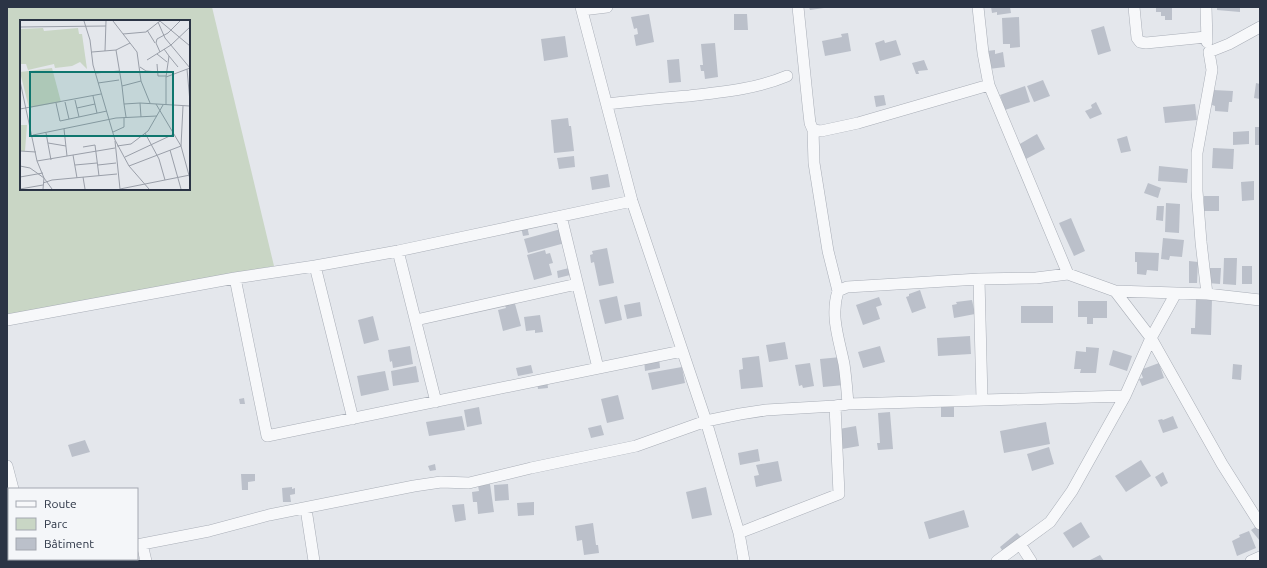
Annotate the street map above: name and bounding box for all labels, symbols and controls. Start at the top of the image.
inset map [20,20,190,190]
legend [8,488,138,560]
text: Route [44,497,77,510]
text: Parc [44,517,68,530]
text: Bâtiment [44,537,94,550]

